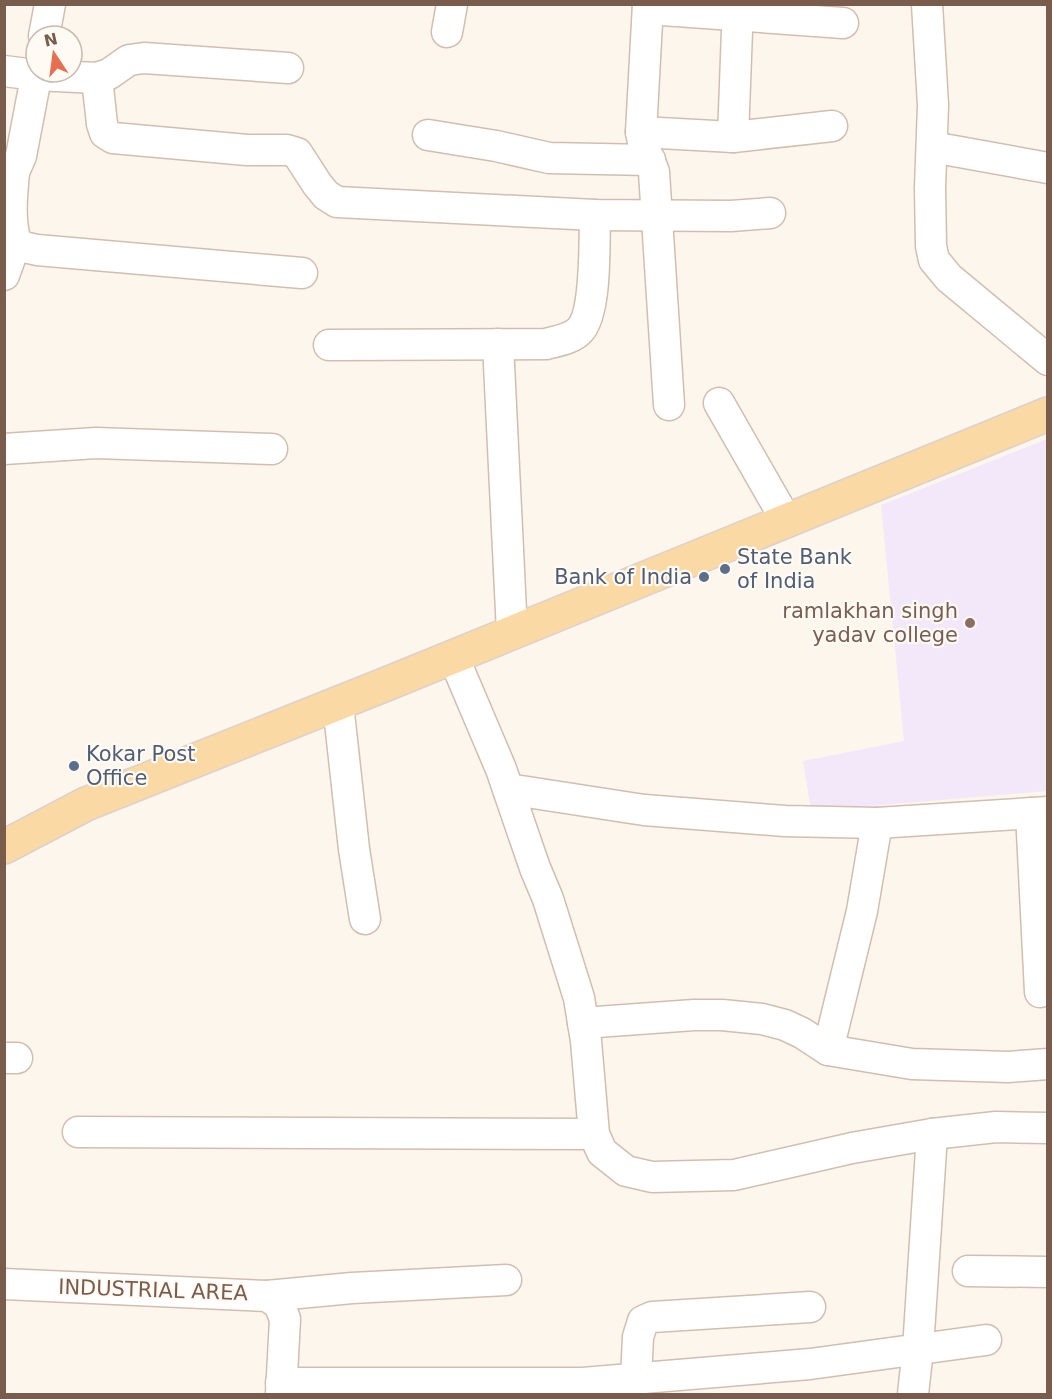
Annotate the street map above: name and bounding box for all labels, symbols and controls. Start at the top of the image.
north arrow [24,24,84,84]
text: N [42,29,59,51]
place label: State Bank of India [737,545,853,593]
marker: State Bank of India [718,562,732,576]
place label: Bank of India [554,565,692,589]
marker: Bank of India [697,570,711,584]
place label: ramlakhan singh yadav college [782,599,958,647]
marker: ramlakhan singh yadav college [963,616,977,630]
place label: Kokar Post Office [86,742,195,790]
marker: Kokar Post Office [67,759,81,773]
street label: INDUSTRIAL AREA [58,1275,249,1305]

